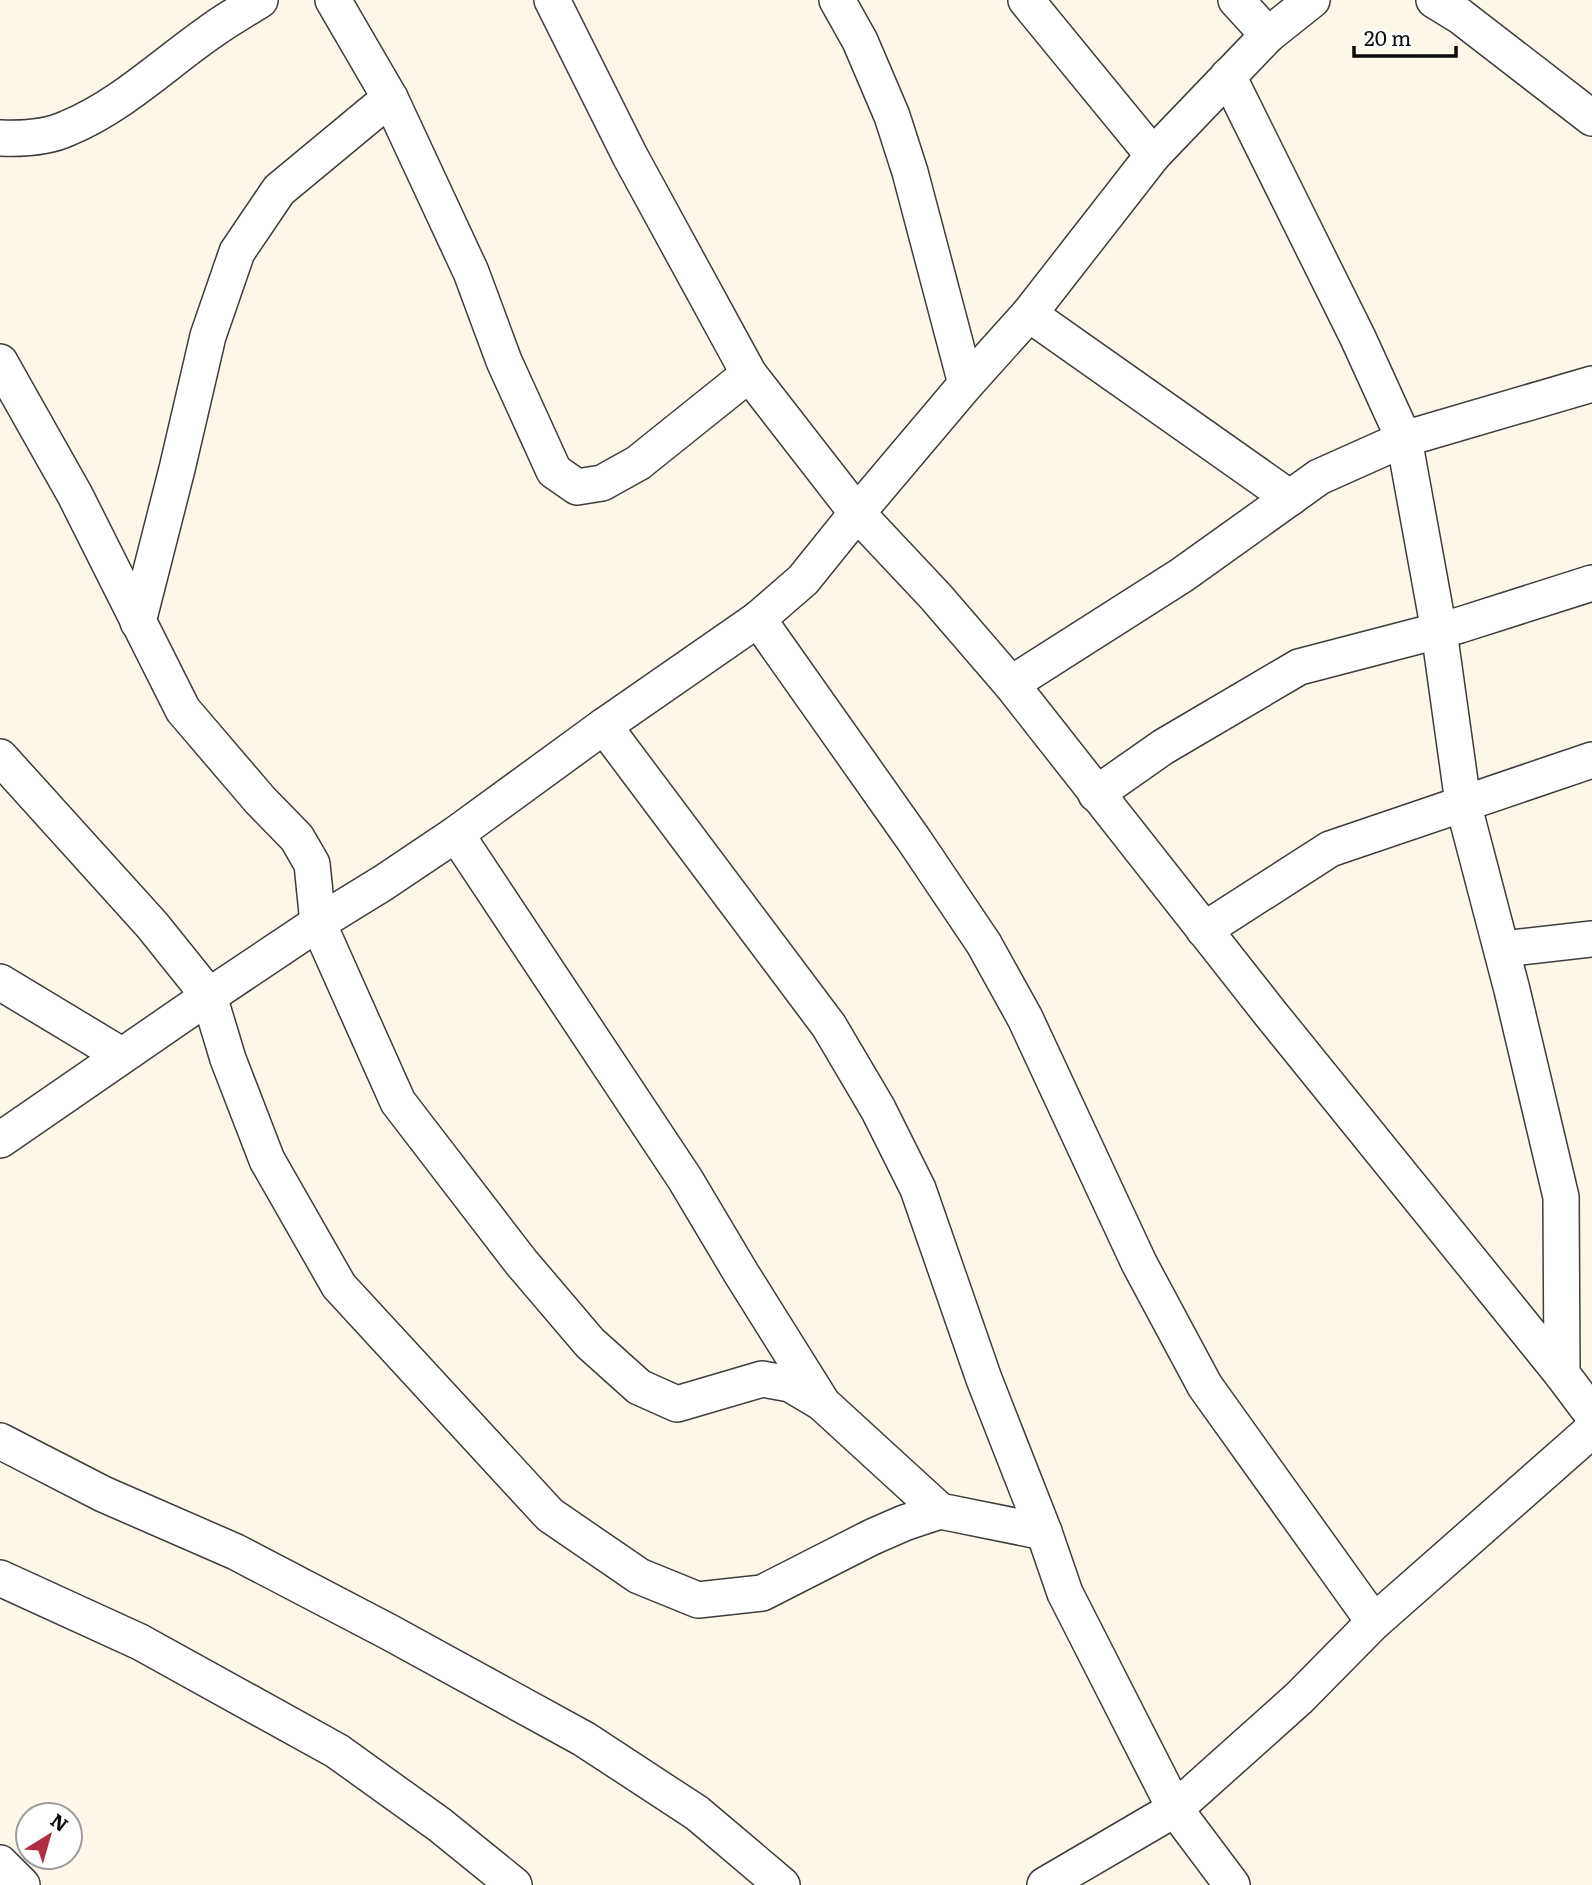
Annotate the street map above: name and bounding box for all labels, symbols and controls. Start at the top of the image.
scale bar [1354,14,1456,58]
text: 20 m [1364,21,1411,52]
north arrow [14,1801,84,1871]
text: N [45,1806,75,1838]

